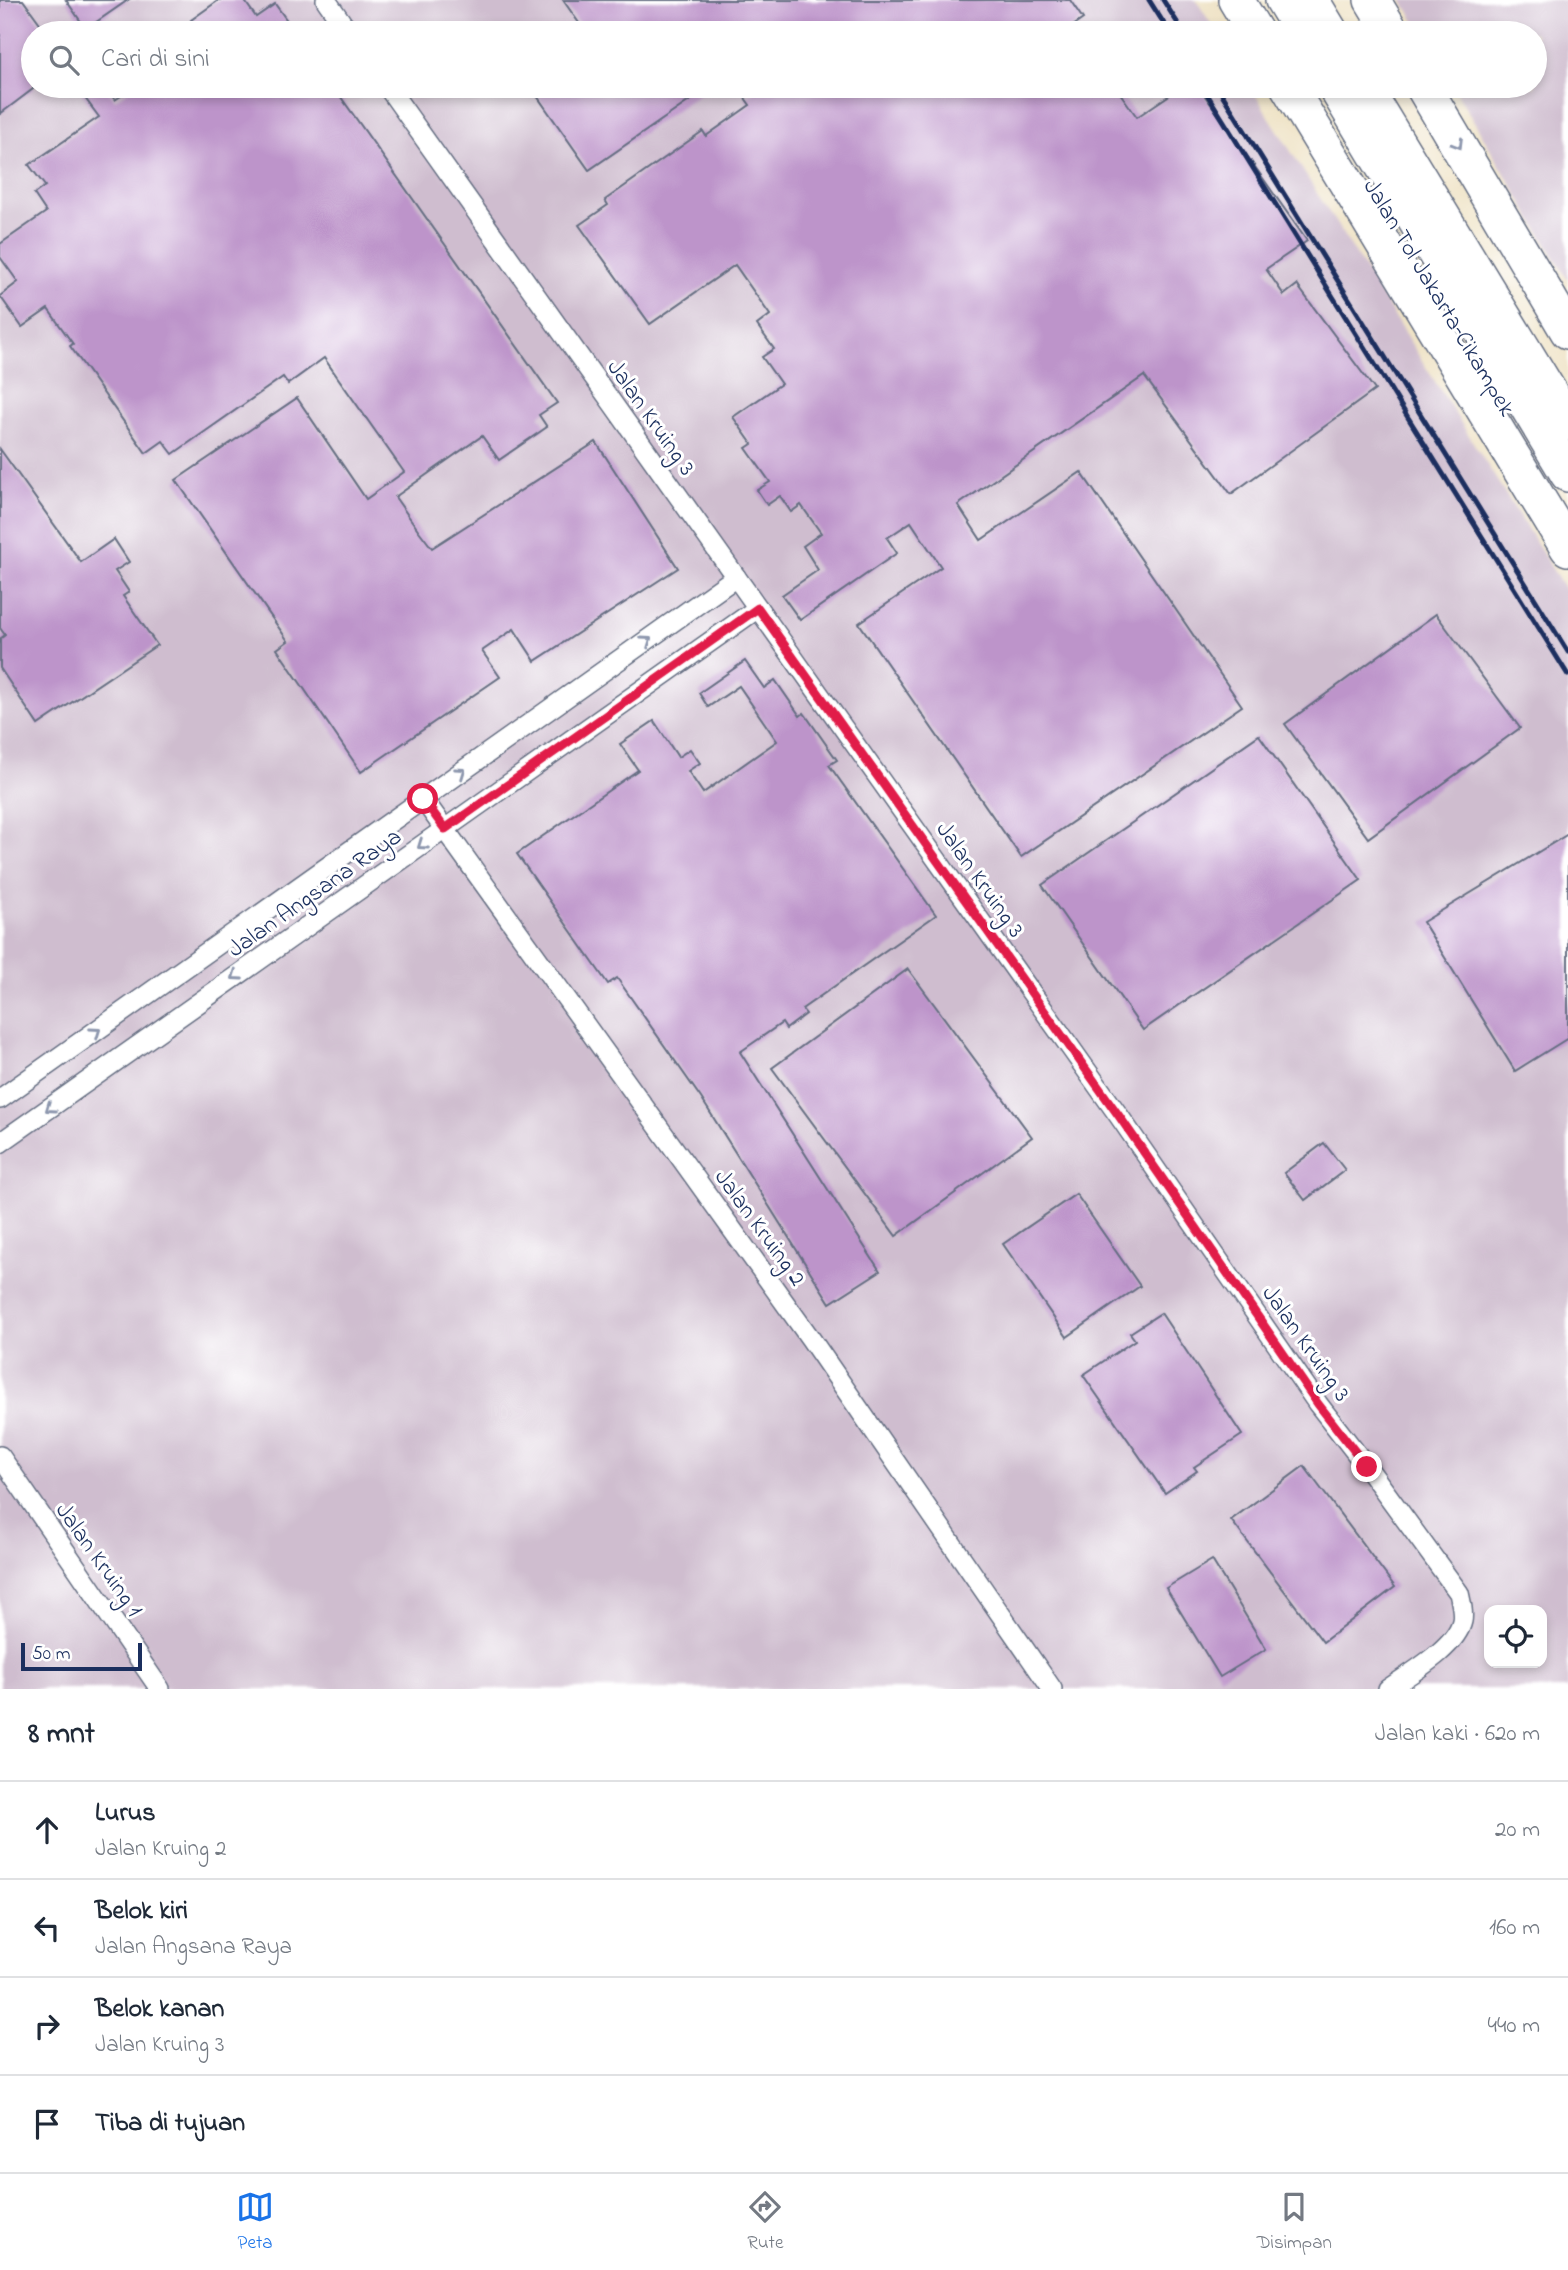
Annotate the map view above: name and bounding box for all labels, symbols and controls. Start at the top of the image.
search box [21,21,1547,98]
icon: search [45,41,83,79]
text: Cari di sini [101,41,210,79]
one-way arrow [1450,137,1463,150]
street label: Jalan Tol Jakarta–Cikampek [1353,173,1523,424]
street label: Jalan Kruing 3 [597,353,703,484]
one-way arrow [639,637,652,649]
one-way arrow [453,768,466,780]
route start [407,783,438,814]
street label: Jalan Kruing 3 [926,815,1032,946]
street label: Jalan Angsana Raya [221,821,410,968]
one-way arrow [417,837,430,849]
one-way arrow [231,968,244,981]
one-way arrow [88,1028,101,1040]
one-way arrow [45,1099,58,1112]
street label: Jalan Kruing 2 [705,1163,813,1294]
street label: Jalan Kruing 3 [1252,1279,1358,1410]
route end [1351,1451,1382,1482]
street label: Jalan Kruing 1 [46,1496,151,1625]
map controls [1484,1605,1547,1668]
button: locate [1484,1605,1547,1668]
scale bar [21,1640,142,1672]
text: 50 m [32,1641,71,1668]
text: 8 mnt [28,1713,95,1757]
text: Jalan kaki · 620 m [1375,1718,1540,1751]
text: Lurus [95,1795,156,1833]
icon: ahead [28,1811,66,1849]
text: 20 m [1495,1814,1540,1847]
text: Jalan Kruing 2 [95,1833,226,1866]
text: Belok kiri [95,1893,188,1931]
icon: left [28,1909,66,1947]
text: 160 m [1489,1912,1540,1945]
text: Jalan Angsana Raya [95,1931,292,1964]
text: Belok kanan [95,1991,224,2029]
icon: right [28,2007,66,2045]
text: 440 m [1488,2010,1540,2043]
text: Jalan Kruing 3 [95,2029,224,2062]
icon: arrive [28,2105,66,2143]
text: Tiba di tujuan [95,2105,245,2143]
tab: Peta [236,2188,274,2257]
tab: Rute [746,2188,784,2257]
tab: Disimpan [1257,2188,1332,2257]

